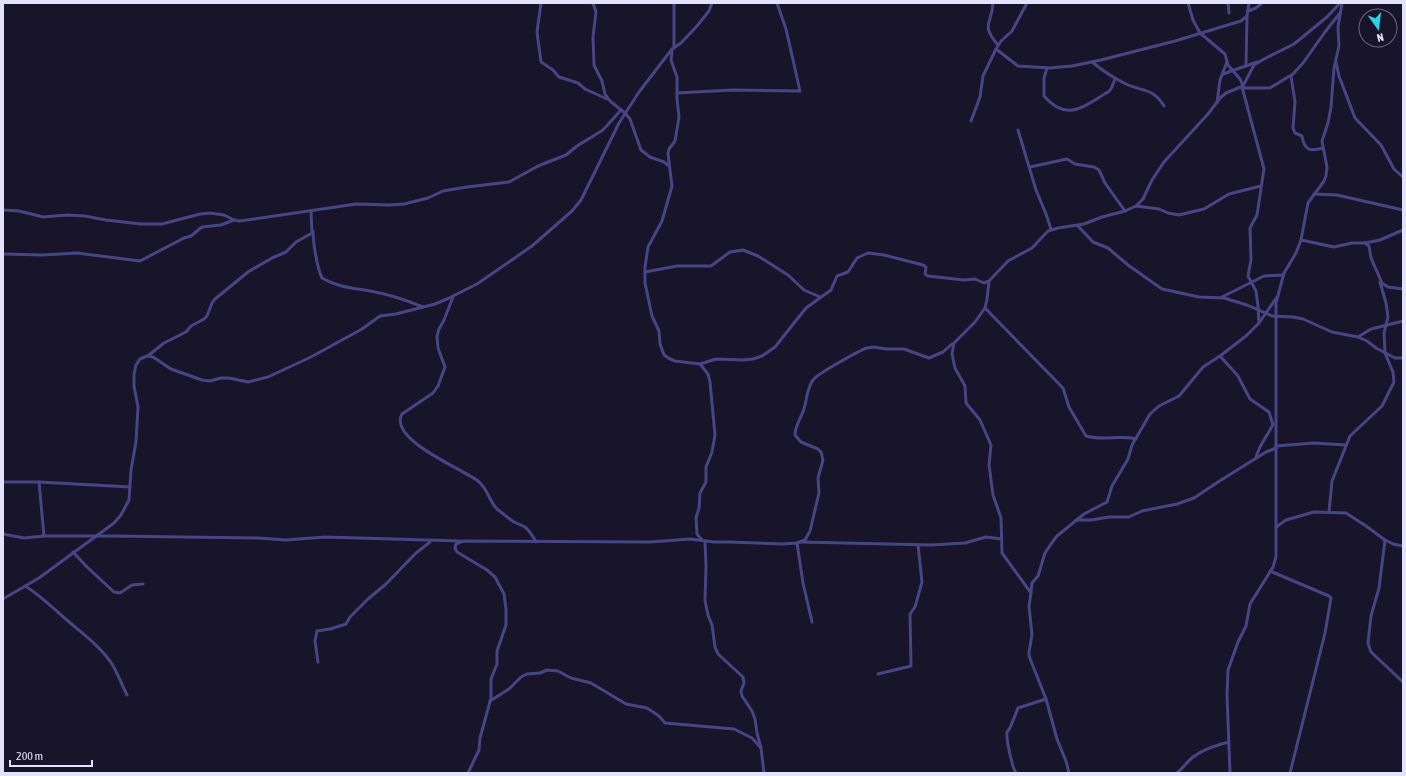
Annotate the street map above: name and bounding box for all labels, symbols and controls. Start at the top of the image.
north arrow [1358,8,1398,48]
text: N [1376,31,1385,44]
scale bar [10,742,92,768]
text: 200 m [16,749,43,763]

